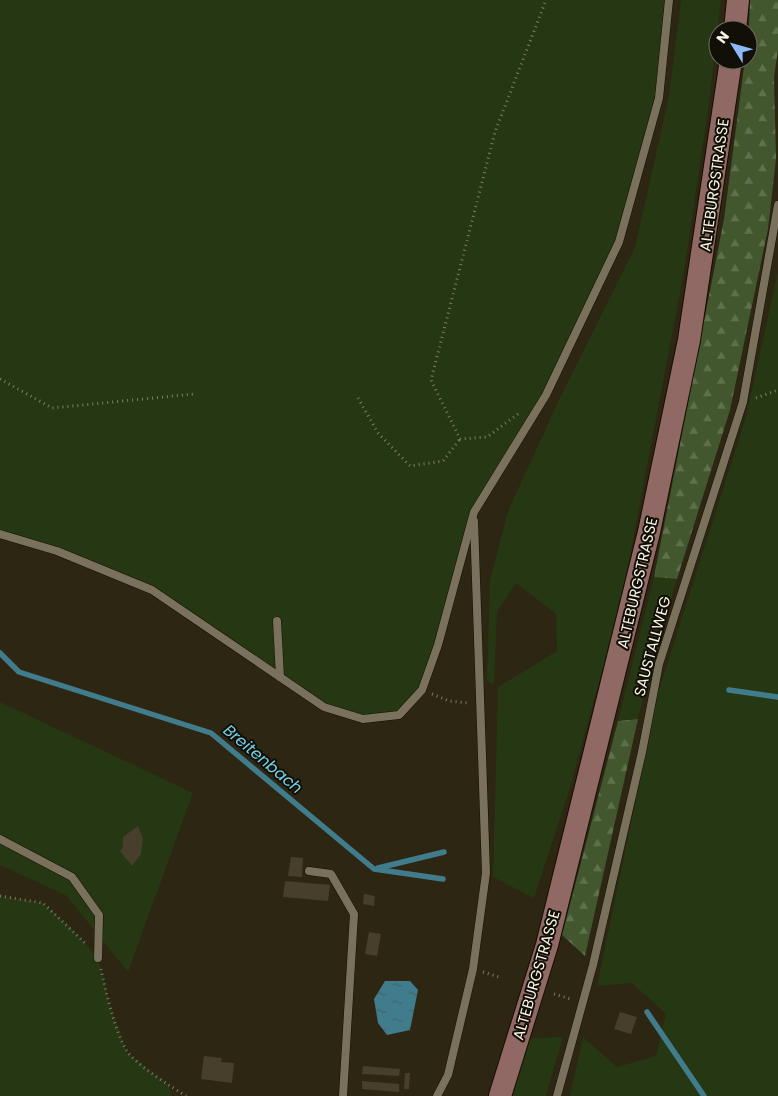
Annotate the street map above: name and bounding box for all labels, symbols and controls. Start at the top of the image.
north arrow [708,20,758,70]
text: N [711,27,734,47]
street label: ALTEBURGSTRASSE [694,117,734,253]
street label: ALTEBURGSTRASSE [612,515,662,651]
street label: SAUSTALLWEG [629,593,676,698]
water label: Breitenbach [218,719,308,799]
street label: ALTEBURGSTRASSE [507,908,565,1042]

